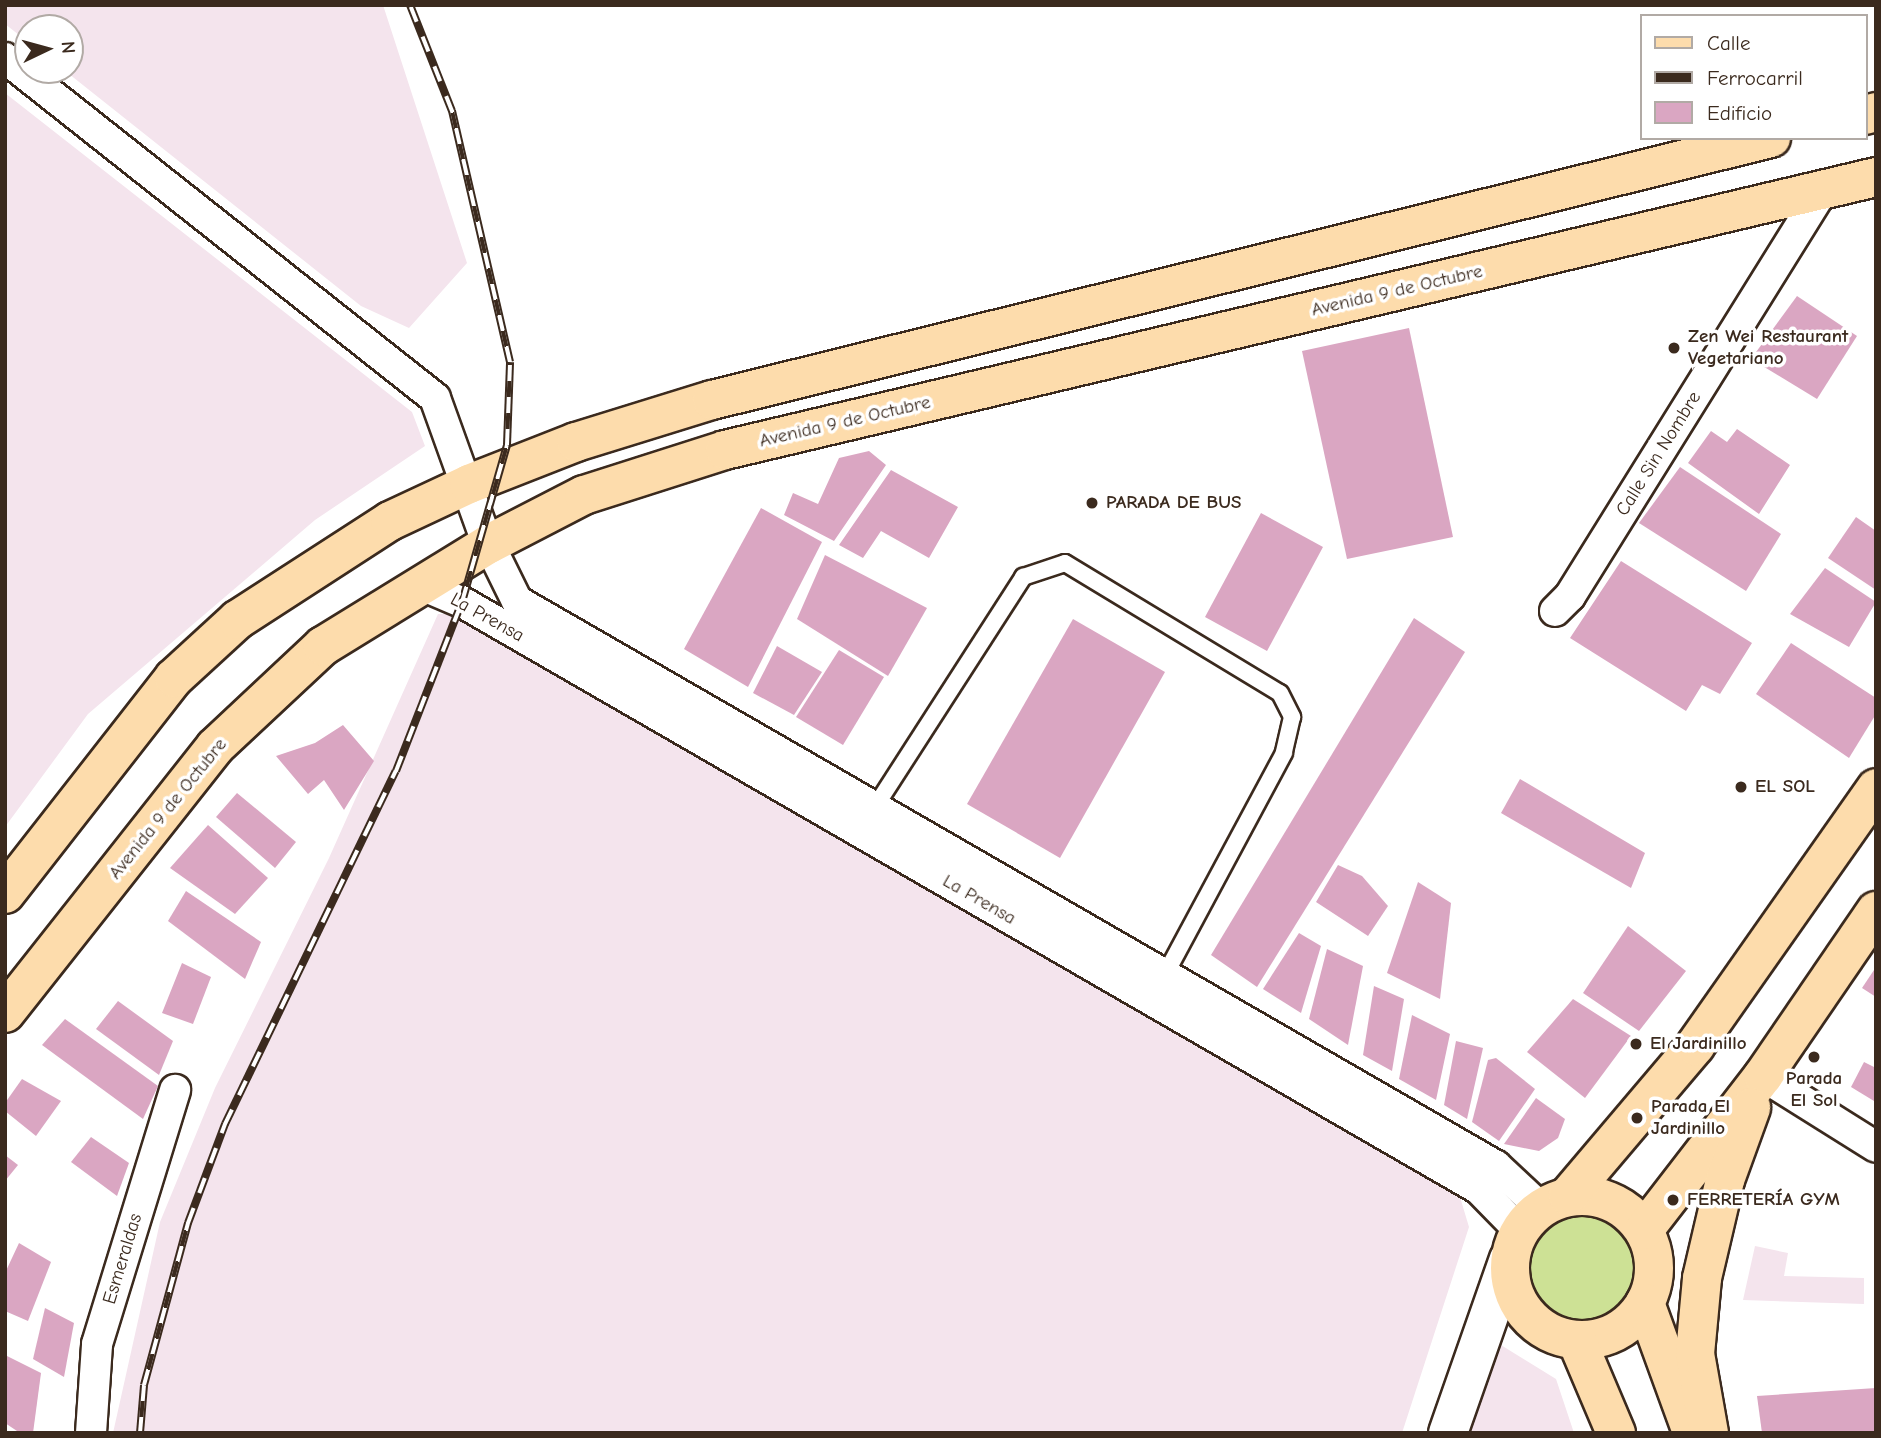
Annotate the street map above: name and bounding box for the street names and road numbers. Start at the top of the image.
street label: Avenida 9 de Octubre [1309,260,1485,322]
street label: Calle Sin Nombre [1612,388,1706,520]
street label: Avenida 9 de Octubre [757,391,933,453]
street label: La Prensa [446,588,528,648]
street label: Avenida 9 de Octubre [104,734,232,884]
street label: La Prensa [938,870,1020,930]
street label: Esmeraldas [98,1211,148,1307]

